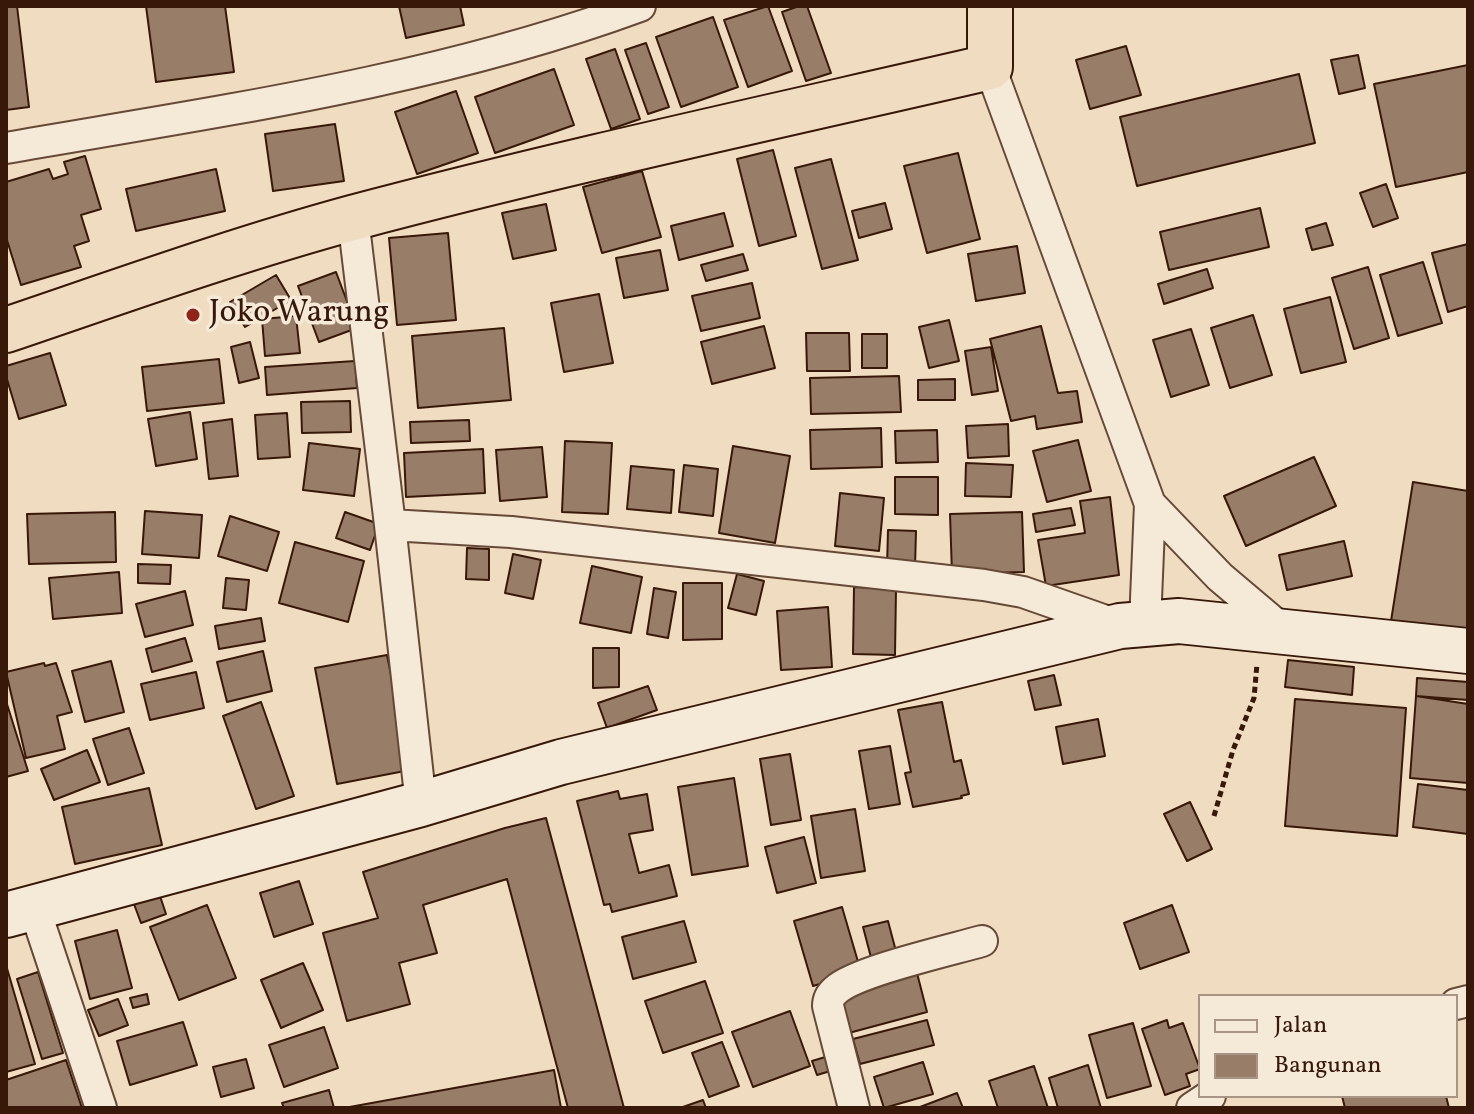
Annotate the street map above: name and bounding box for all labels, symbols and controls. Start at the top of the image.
place label: Joko Warung [209,296,389,334]
marker: Joko Warung [184,306,202,324]
legend [1198,994,1458,1098]
text: Jalan [1274,1009,1327,1043]
text: Bangunan [1274,1049,1382,1083]

